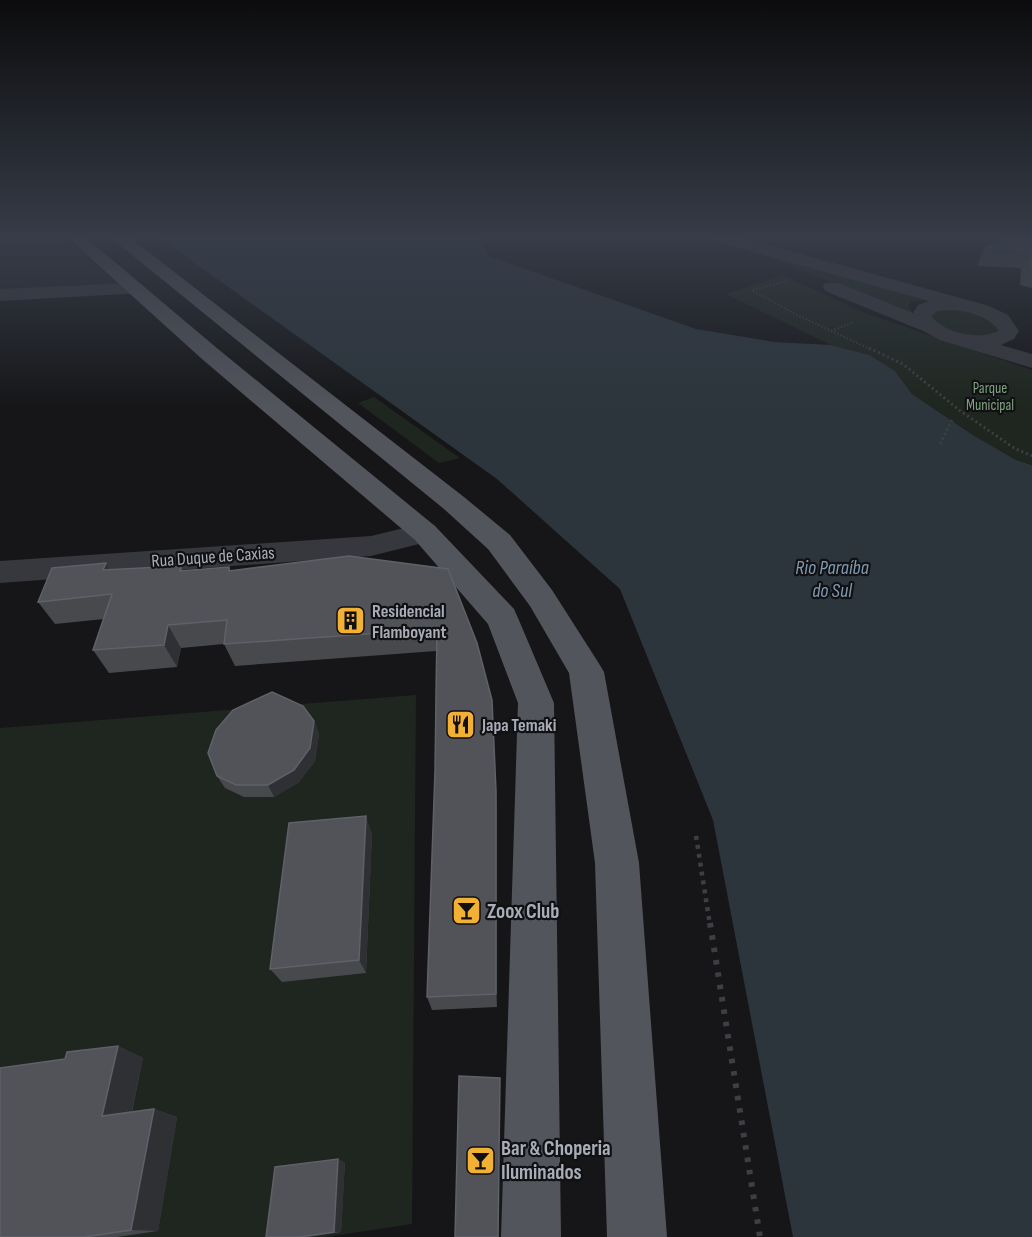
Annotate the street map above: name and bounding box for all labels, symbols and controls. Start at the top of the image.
park label: Parque Municipal [966,379,1014,415]
street label: Rua Duque de Caxias [151,542,275,572]
water label: Rio Paraíba do Sul [795,556,869,603]
place label: Residencial Flamboyant [372,601,447,643]
building icon: Residencial Flamboyant [335,605,367,637]
restaurant icon: Japa Temaki [445,709,477,741]
place label: Japa Temaki [481,715,556,736]
bar icon: Zoox Club [450,895,482,927]
place label: Zoox Club [487,899,559,924]
place label: Bar & Choperia Iluminados [501,1136,611,1185]
bar icon: Bar & Choperia Iluminados [464,1144,496,1176]

